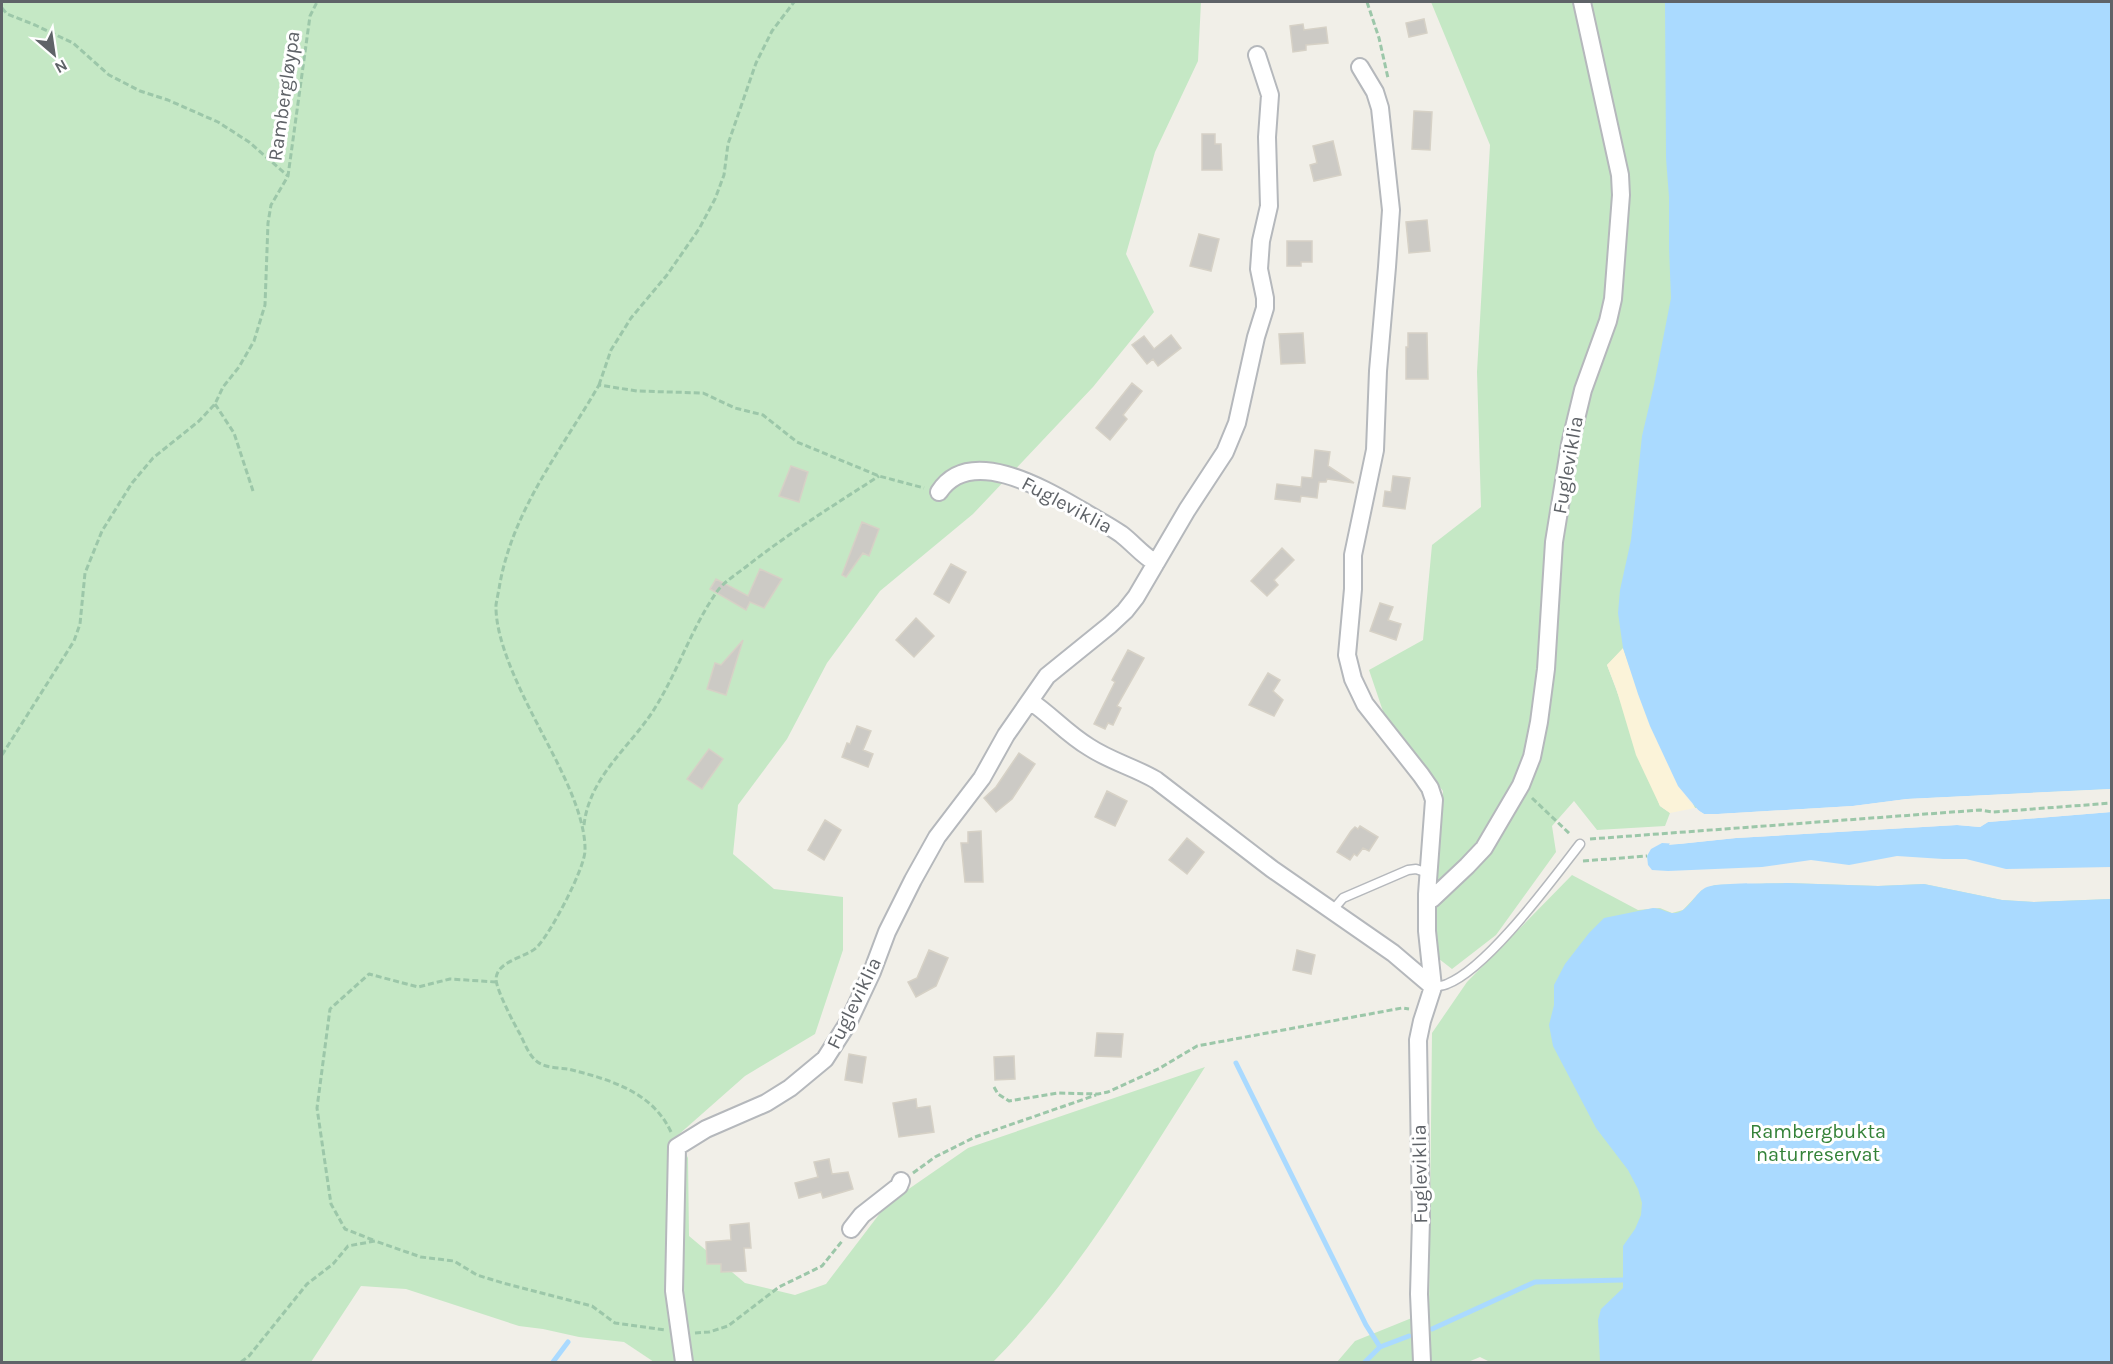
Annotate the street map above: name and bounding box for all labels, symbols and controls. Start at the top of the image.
north arrow [24,24,84,84]
street label: Rambergløypa [264,30,304,162]
text: N [51,56,71,78]
street label: Fugleviklia [1548,414,1588,516]
street label: Fugleviklia [1018,472,1116,538]
street label: Fugleviklia [822,953,886,1053]
park label: Rambergbukta naturreservat [1750,1120,1886,1166]
street label: Fugleviklia [1408,1124,1432,1224]

